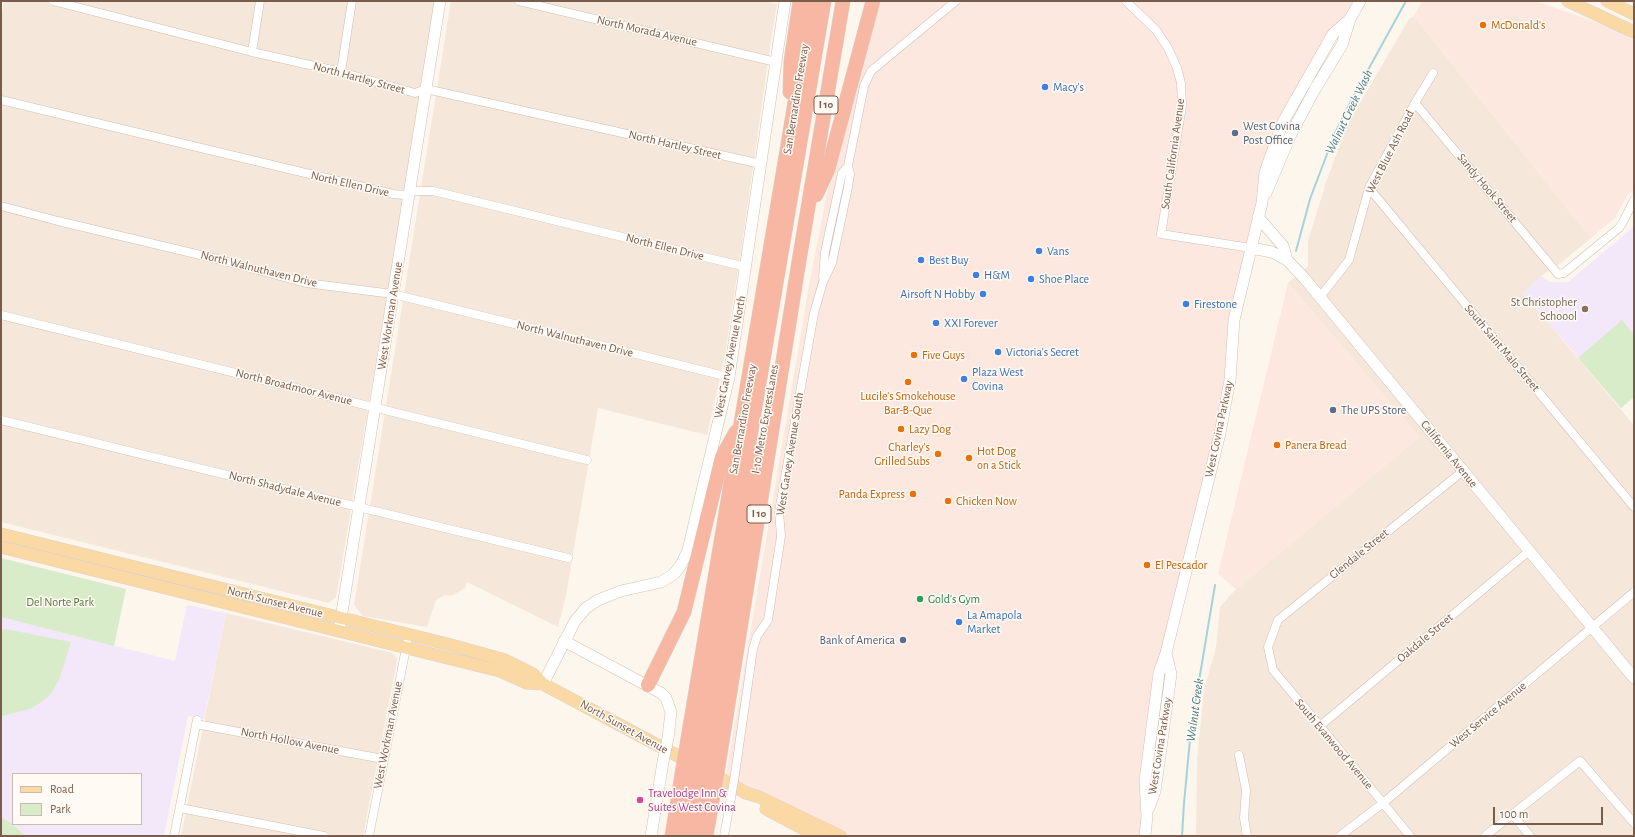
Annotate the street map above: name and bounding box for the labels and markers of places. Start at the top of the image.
place label: McDonald's [1491,18,1545,32]
marker: McDonald's [1478,20,1488,30]
place label: Macy's [1053,80,1084,94]
marker: Macy's [1040,82,1050,92]
place label: West Covina Post Office [1243,119,1300,147]
marker: West Covina Post Office [1230,128,1240,138]
place label: Vans [1047,244,1069,258]
marker: Vans [1034,246,1044,256]
place label: Best Buy [929,253,969,267]
marker: Best Buy [916,255,926,265]
place label: H&M [984,268,1010,282]
marker: H&M [971,270,981,280]
place label: Shoe Place [1039,272,1089,286]
marker: Shoe Place [1026,274,1036,284]
place label: Airsoft N Hobby [900,287,975,301]
marker: Airsoft N Hobby [978,289,988,299]
place label: St Christopher Schoool [1511,295,1577,323]
place label: Firestone [1194,297,1237,311]
marker: Firestone [1181,299,1191,309]
marker: St Christopher Schoool [1580,304,1590,314]
place label: XXI Forever [944,316,998,330]
marker: XXI Forever [931,318,941,328]
place label: Victoria's Secret [1006,345,1079,359]
marker: Victoria's Secret [993,347,1003,357]
place label: Five Guys [922,348,965,362]
marker: Five Guys [909,350,919,360]
place label: Plaza West Covina [972,365,1023,393]
marker: Plaza West Covina [959,374,969,384]
marker: Lucile's Smokehouse Bar-B-Que [903,377,913,387]
place label: Lucile's Smokehouse Bar-B-Que [860,389,956,417]
place label: The UPS Store [1341,403,1406,417]
marker: The UPS Store [1328,405,1338,415]
place label: Lazy Dog [909,422,951,436]
marker: Lazy Dog [896,424,906,434]
place label: Panera Bread [1285,438,1347,452]
place label: Charley's Grilled Subs [874,440,930,468]
marker: Panera Bread [1272,440,1282,450]
place label: Hot Dog on a Stick [977,444,1021,472]
marker: Charley's Grilled Subs [933,449,943,459]
marker: Hot Dog on a Stick [964,453,974,463]
place label: Panda Express [838,487,905,501]
marker: Panda Express [908,489,918,499]
place label: Chicken Now [956,494,1017,508]
marker: Chicken Now [943,496,953,506]
place label: El Pescador [1155,558,1207,572]
marker: El Pescador [1142,560,1152,570]
place label: Gold's Gym [928,592,980,606]
marker: Gold's Gym [915,594,925,604]
place label: La Amapola Market [967,608,1022,636]
marker: La Amapola Market [954,617,964,627]
place label: Bank of America [819,633,895,647]
marker: Bank of America [898,635,908,645]
place label: Travelodge Inn & Suites West Covina [648,786,736,814]
marker: Travelodge Inn & Suites West Covina [635,795,645,805]

